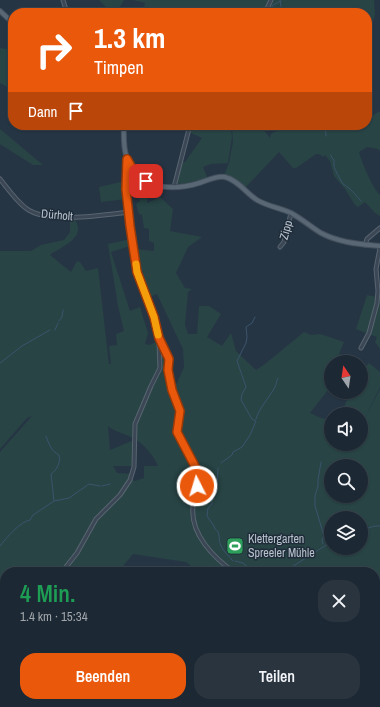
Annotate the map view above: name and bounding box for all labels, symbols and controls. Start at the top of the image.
text: 1.3 km [94,19,165,57]
icon: right [28,24,80,76]
text: Timpen [94,55,144,80]
icon: arrive [65,100,87,122]
text: Dann [28,101,57,122]
pin [129,164,163,198]
icon: arrive [135,170,157,192]
street label: Dürholt [41,206,74,224]
street label: Zipp [276,218,296,242]
north arrow [324,355,368,399]
map controls [324,355,368,555]
button: sound [324,407,368,451]
button: search [324,459,368,503]
position arrow [176,465,218,507]
button: layers [324,511,368,555]
place label: Klettergarten Spreeler Mühle [248,531,315,561]
sports icon: Klettergarten Spreeler Mühle [225,536,245,556]
text: 4 Min. [20,577,75,609]
button: close [318,580,360,622]
text: 1.4 km · 15:34 [20,608,88,625]
button: Beenden [20,653,186,699]
button: Teilen [194,653,360,699]

